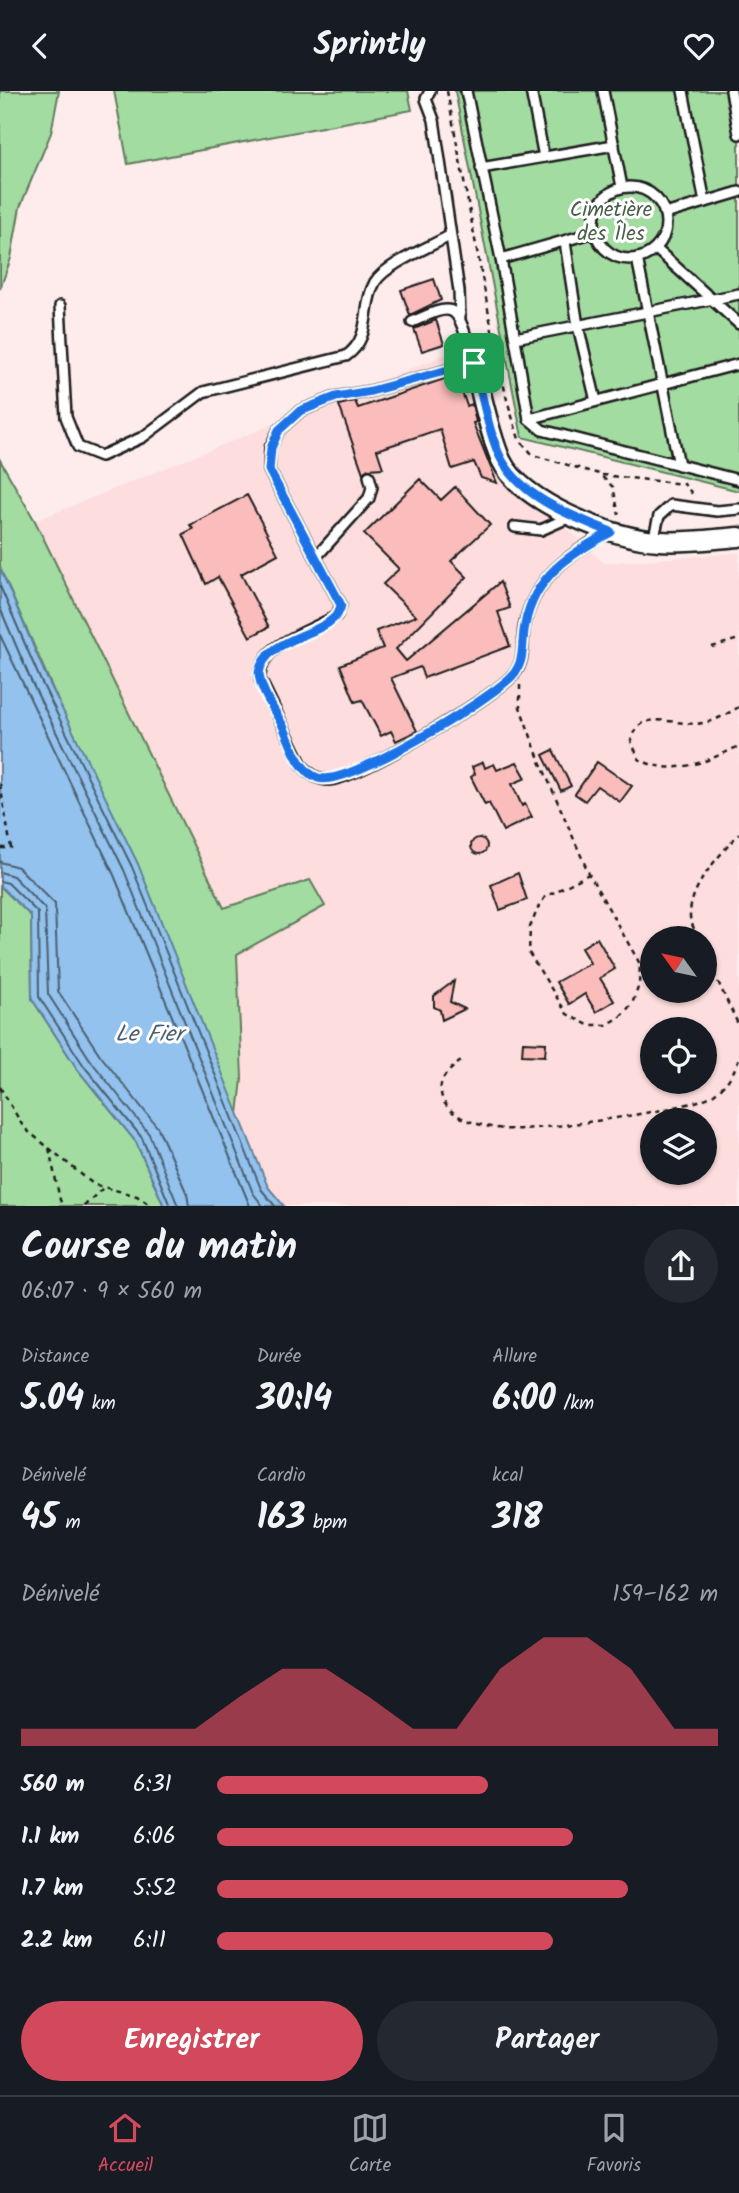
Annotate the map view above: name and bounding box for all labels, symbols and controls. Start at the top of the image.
text: Sprintly [313,20,426,71]
icon: back [21,27,59,65]
icon: heart [680,27,718,65]
park label: Cimetière des Îles [570,194,653,251]
pin [444,333,504,393]
icon: arrive [455,344,493,382]
north arrow [640,926,718,1003]
map controls [640,926,717,1185]
water label: Le Fier [115,1017,187,1053]
button: locate [640,1017,717,1094]
button: layers [640,1108,717,1185]
text: Course du matin [21,1218,297,1278]
button: share [644,1229,718,1303]
text: 06:07 · 9 × 560 m [21,1274,202,1310]
text: Distance [21,1342,89,1372]
text: Durée [257,1342,301,1372]
text: Allure [492,1342,537,1372]
text: 5.04 [21,1372,84,1428]
text: 30:14 [257,1372,332,1428]
text: 6:00 [492,1372,556,1428]
text: km [84,1389,116,1419]
text: /km [556,1389,594,1419]
text: Dénivelé [21,1461,86,1491]
text: Cardio [257,1461,306,1491]
text: kcal [492,1461,523,1491]
text: 45 [21,1491,58,1547]
text: 163 [257,1491,305,1547]
text: 318 [492,1491,543,1547]
text: m [58,1508,81,1538]
text: bpm [305,1508,347,1538]
text: Dénivelé [21,1577,99,1613]
text: 159–162 m [612,1577,718,1613]
text: 560 m [21,1767,85,1803]
text: 6:31 [133,1767,172,1803]
text: 1.1 km [21,1819,79,1855]
text: 6:06 [133,1819,176,1855]
text: 1.7 km [21,1871,83,1907]
text: 5:52 [133,1871,177,1907]
text: 2.2 km [21,1923,92,1959]
text: 6:11 [133,1923,166,1959]
button: Enregistrer [21,2001,363,2081]
button: Partager [377,2001,718,2081]
tab: Accueil [98,2109,153,2181]
tab: Carte [349,2109,391,2181]
tab: Favoris [587,2109,641,2181]

